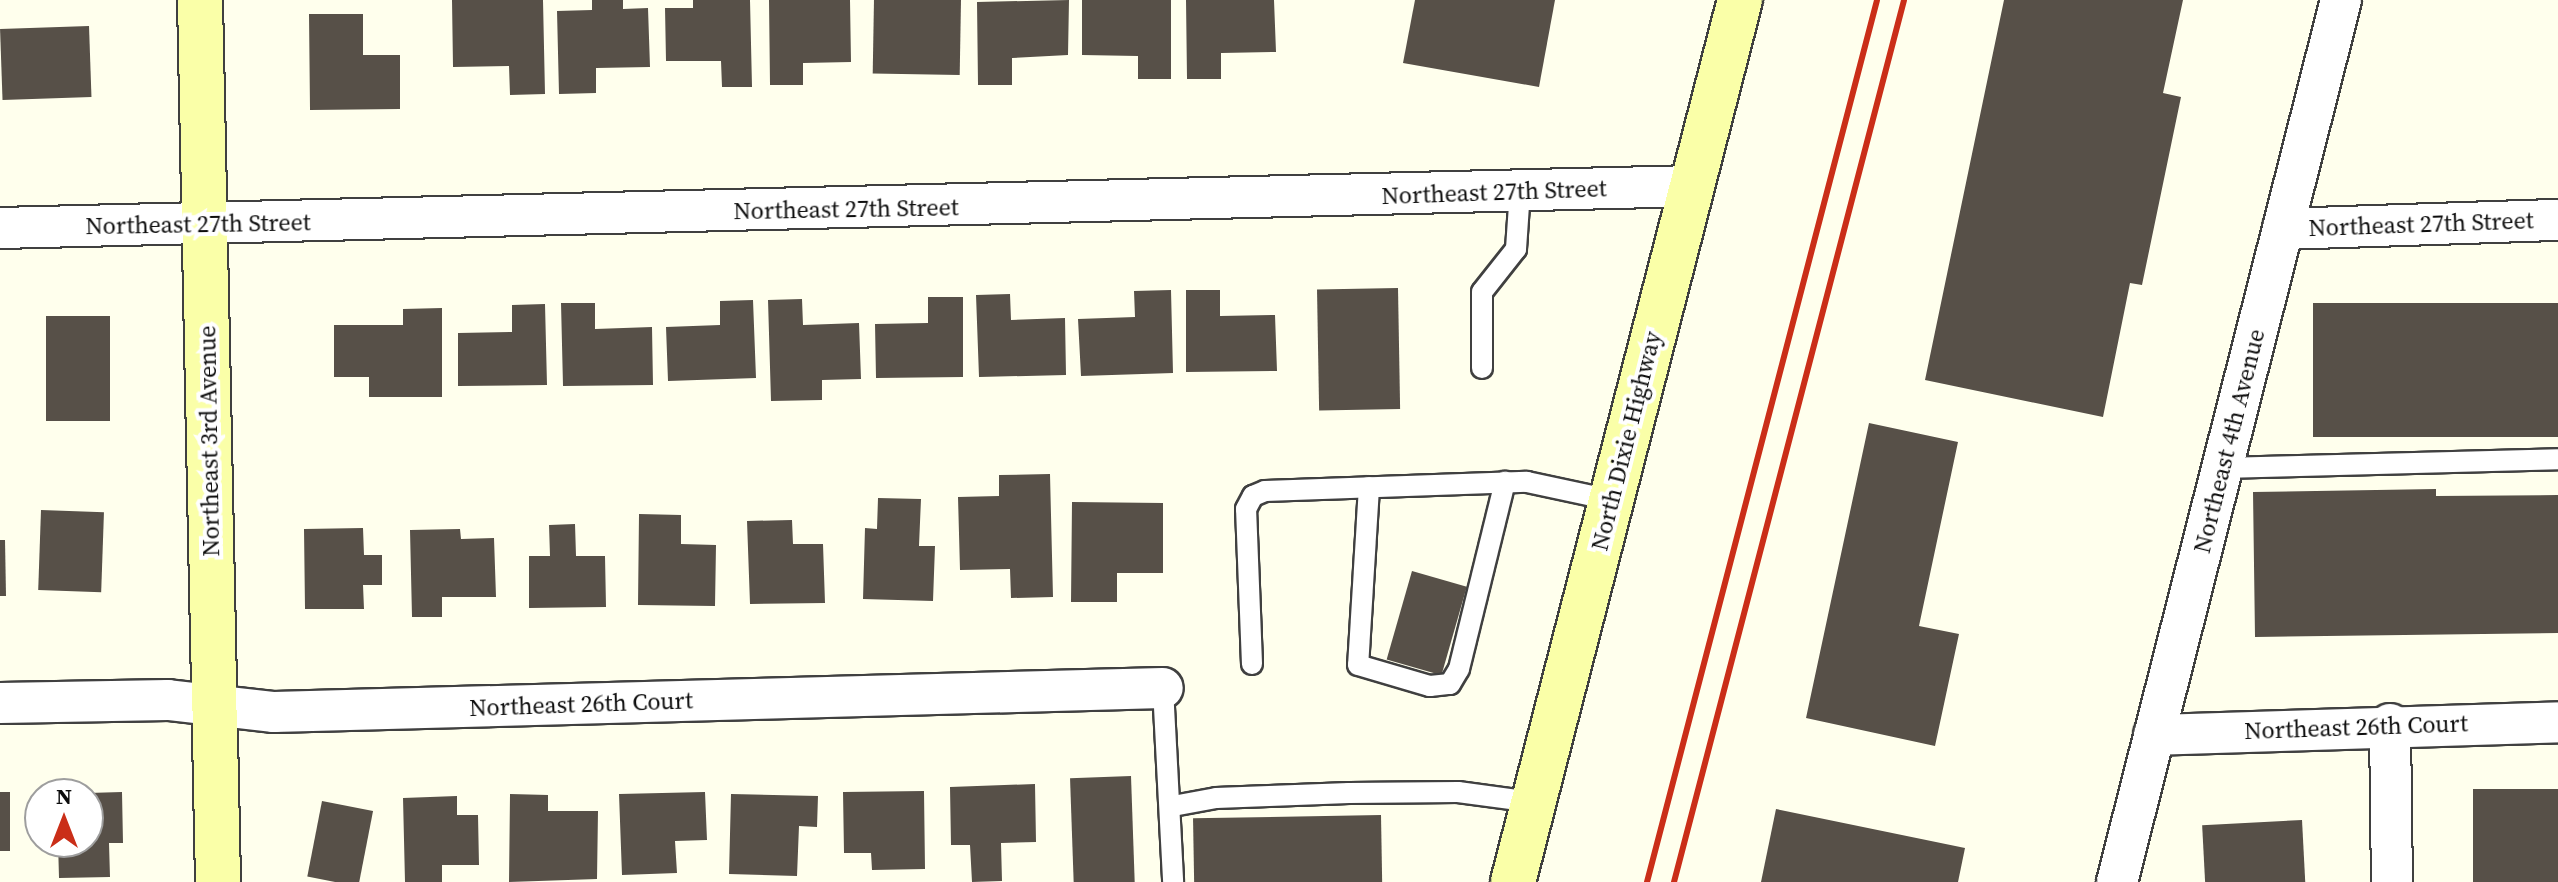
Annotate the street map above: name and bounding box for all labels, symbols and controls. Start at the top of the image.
street label: Northeast 27th Street [1381,174,1607,210]
street label: Northeast 27th Street [733,193,959,225]
street label: Northeast 27th Street [2308,206,2534,242]
street label: Northeast 27th Street [85,208,311,240]
street label: Northeast 3rd Avenue [193,325,225,557]
street label: Northeast 4th Avenue [2187,326,2271,556]
street label: North Dixie Highway [1585,328,1667,554]
street label: Northeast 26th Court [469,686,693,722]
street label: Northeast 26th Court [2244,709,2468,745]
north arrow [24,778,104,858]
text: N [56,781,72,811]

